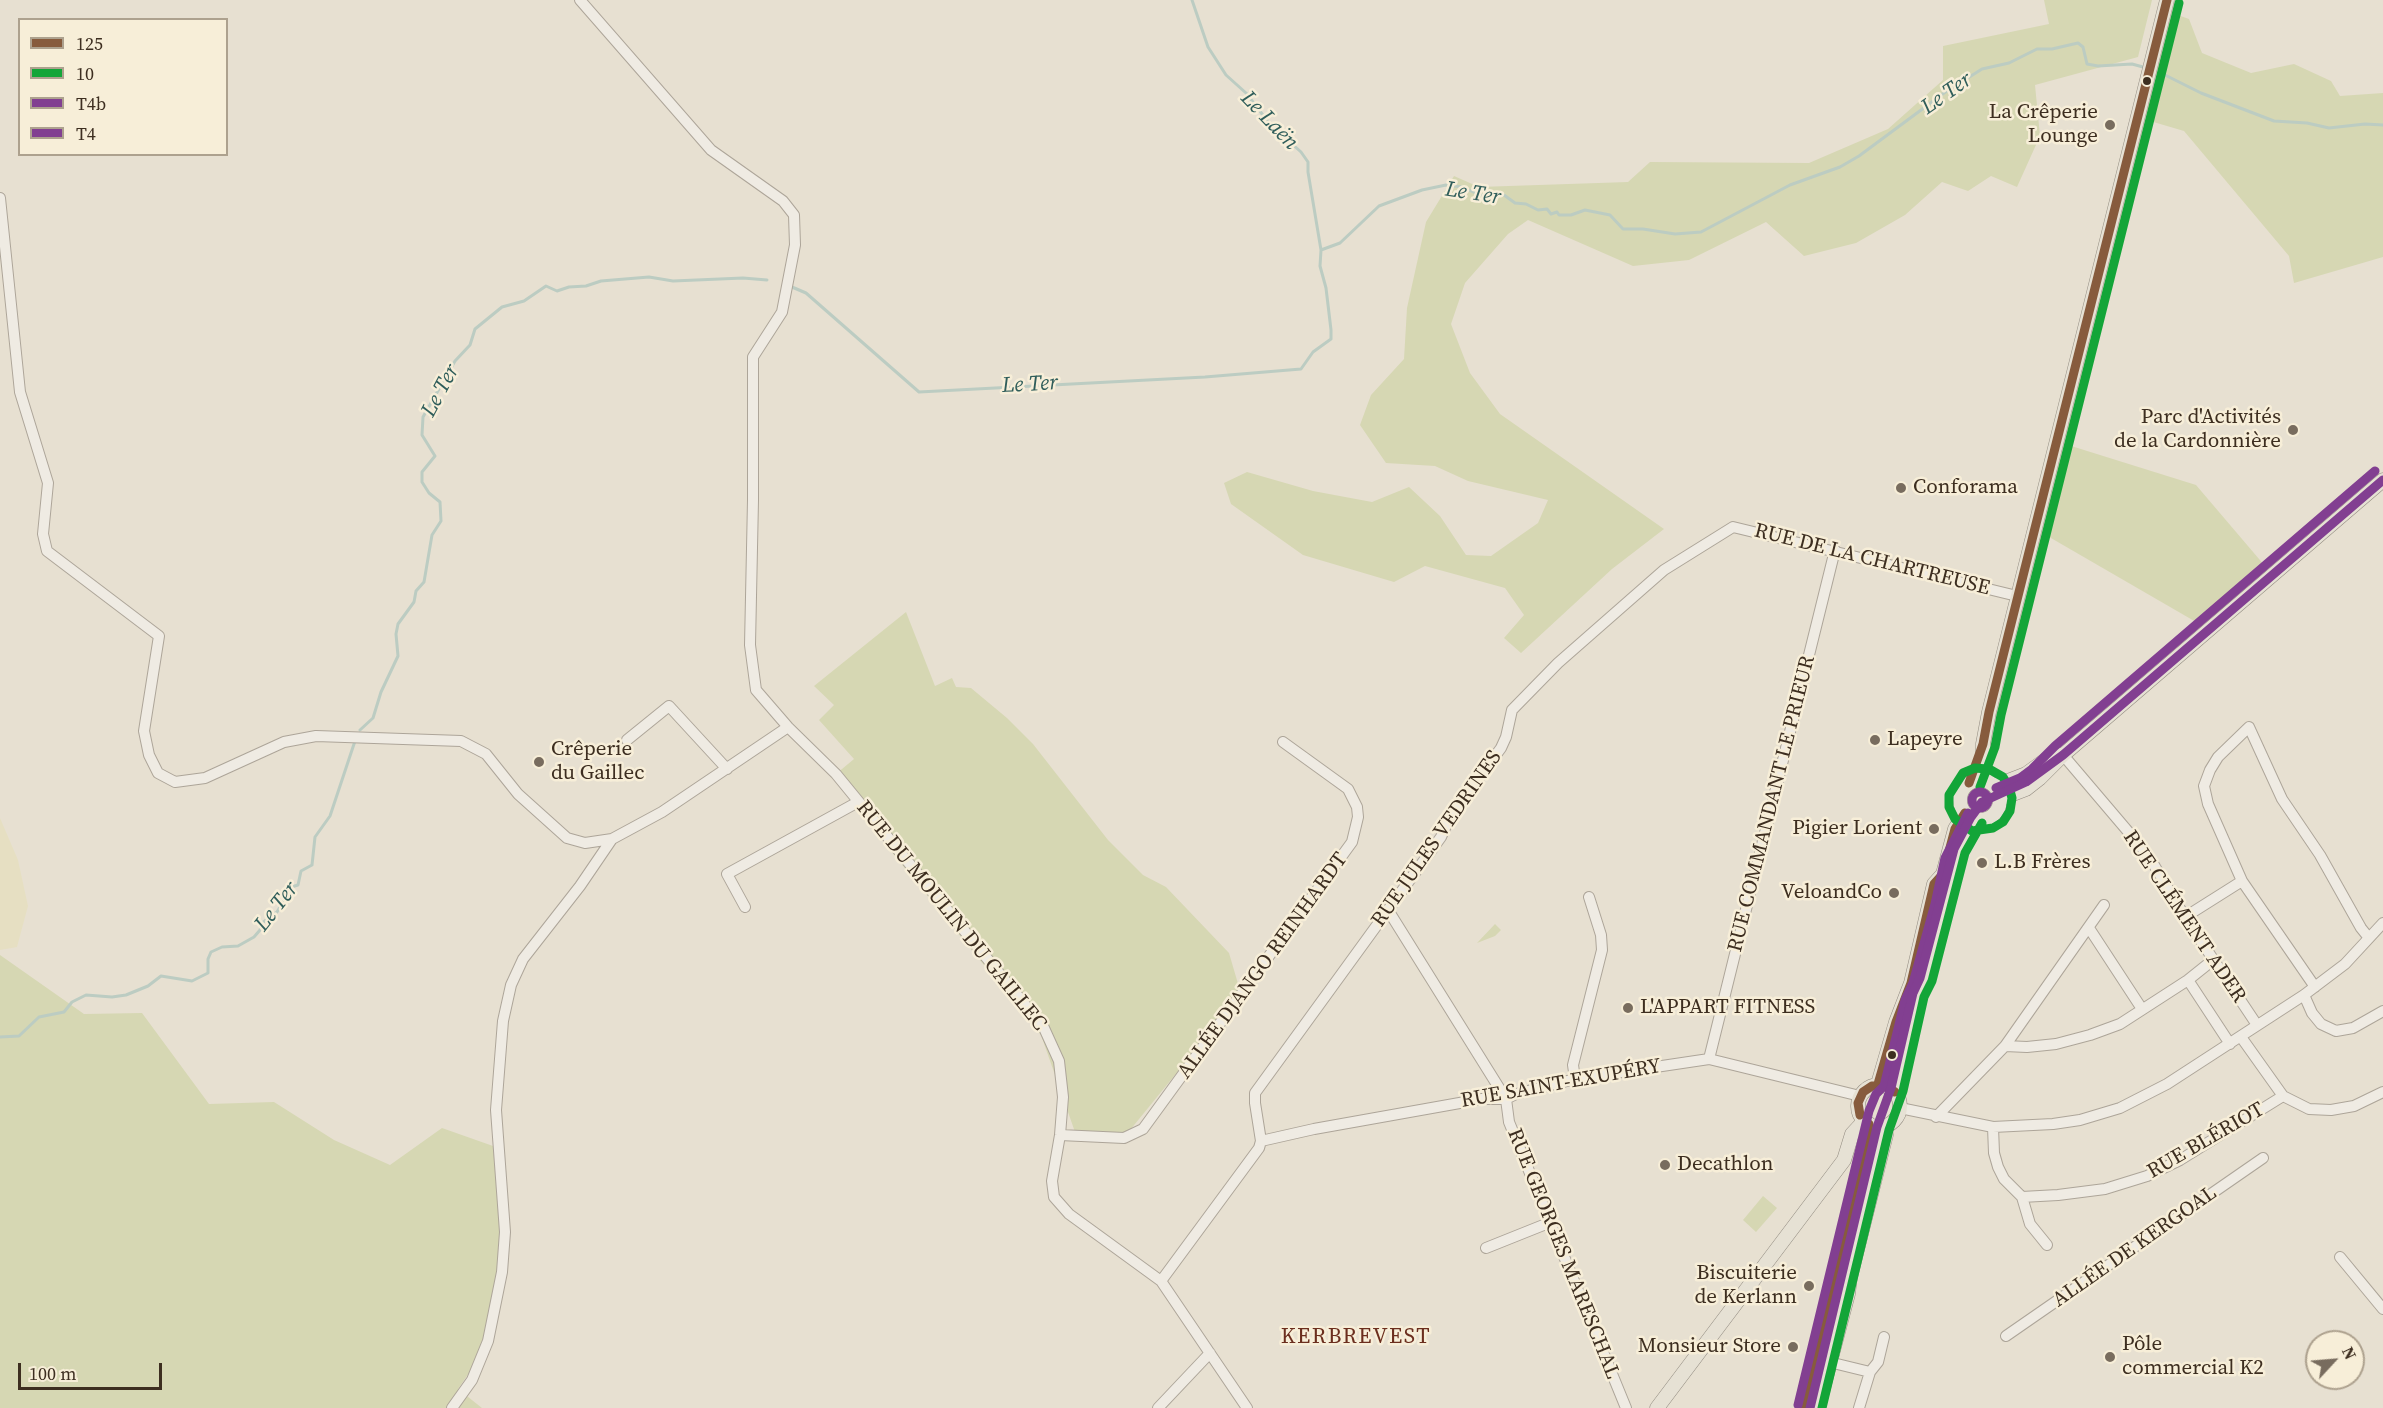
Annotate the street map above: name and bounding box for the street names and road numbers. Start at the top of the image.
street label: RUE DE LA CHARTREUSE [1752,519,1992,601]
street label: RUE COMMANDANT LE PRIEUR [1723,653,1821,955]
street label: RUE JULES VEDRINES [1367,746,1507,932]
street label: RUE DU MOULIN DU GAILLEC [850,796,1052,1036]
street label: RUE CLÉMENT ADER [2117,826,2251,1008]
street label: ALLÉE DJANGO REINHARDT [1172,848,1354,1084]
street label: RUE SAINT-EXUPÉRY [1459,1054,1663,1114]
street label: RUE BLÉRIOT [2143,1097,2269,1185]
street label: RUE GEORGES MARESCHAL [1501,1125,1625,1383]
street label: ALLÉE DE KERGOAL [2048,1181,2222,1313]

